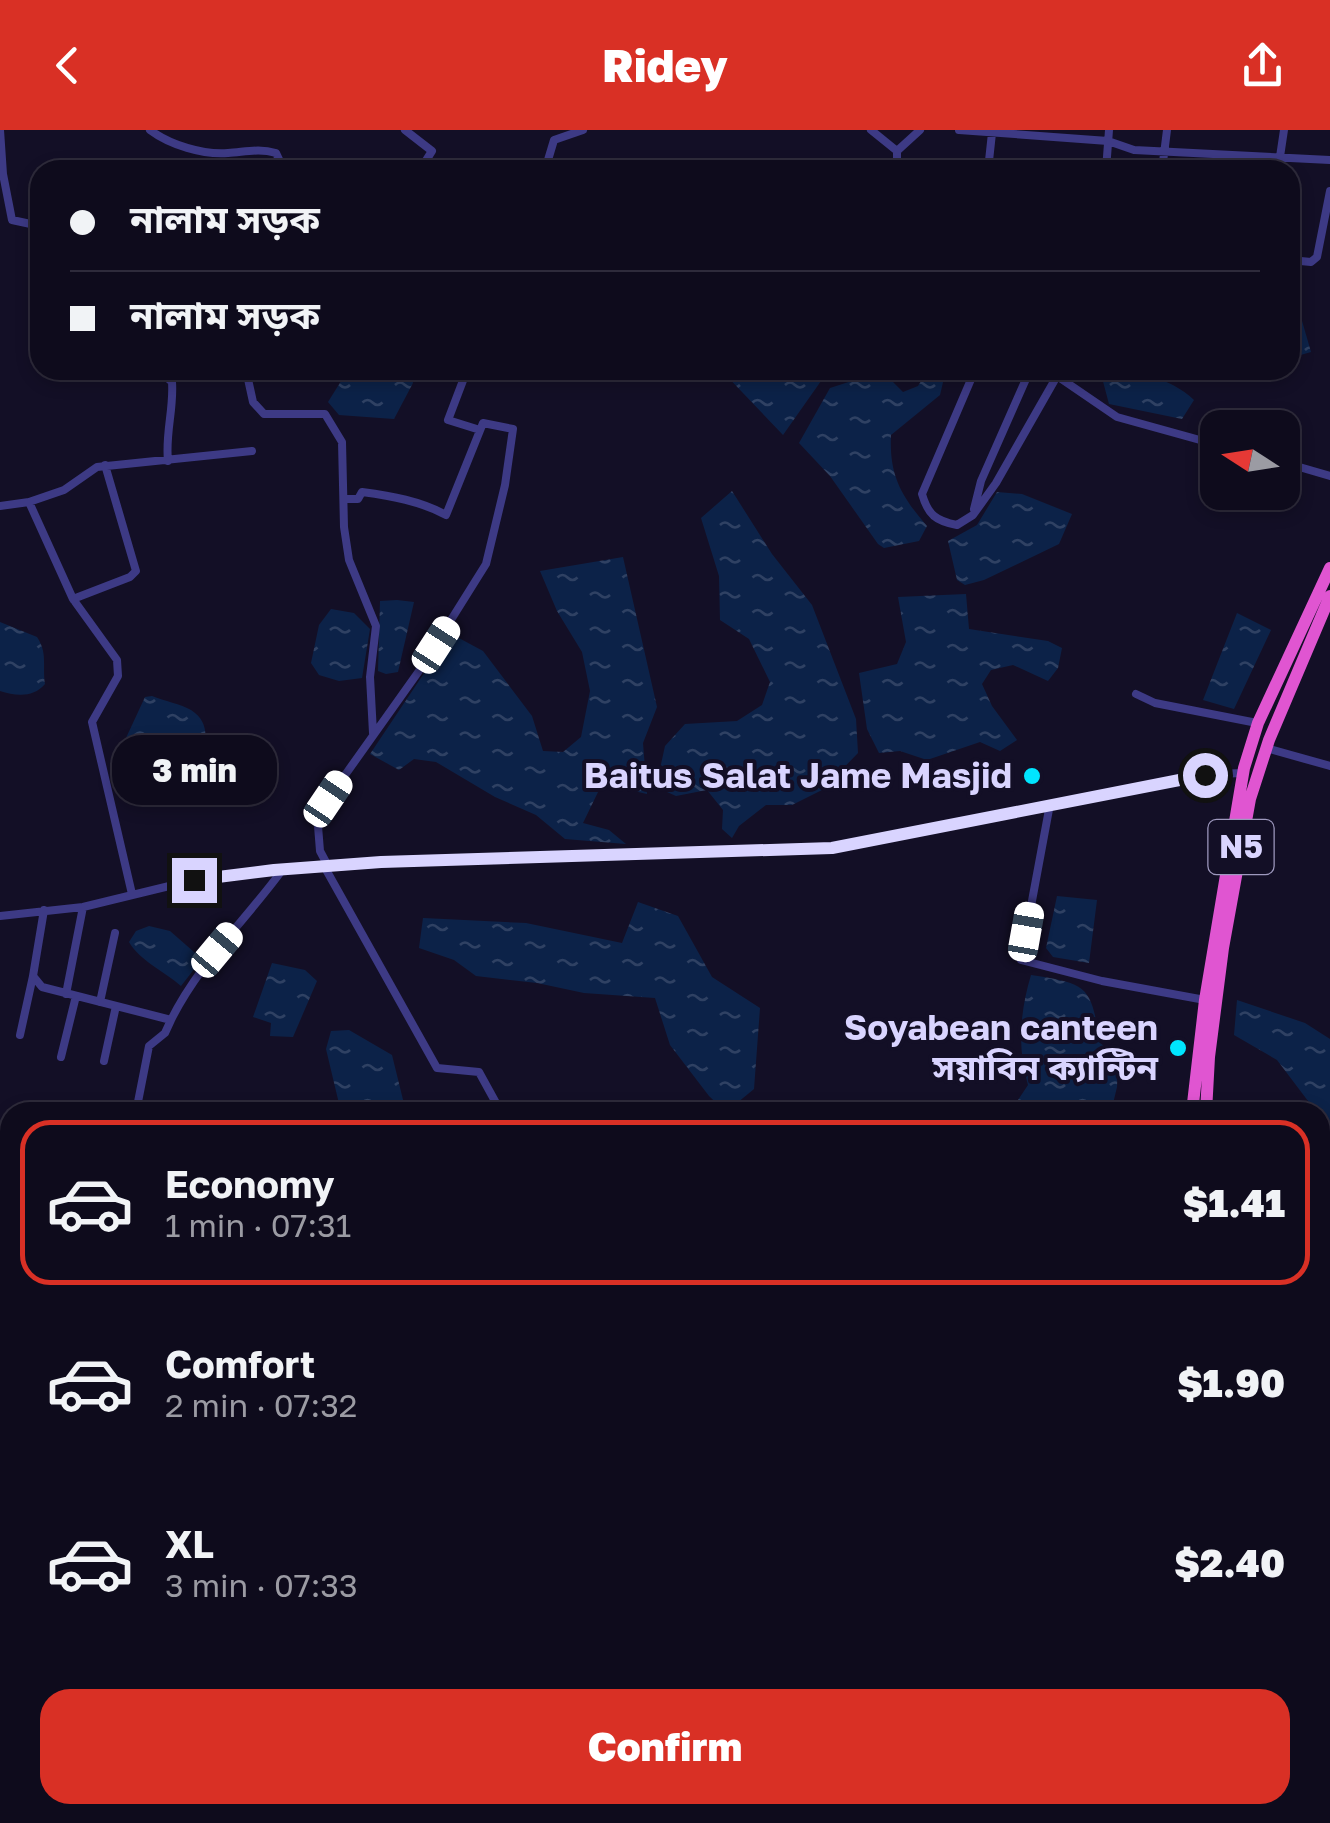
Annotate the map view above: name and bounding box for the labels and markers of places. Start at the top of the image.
place label: Baitus Salat Jame Masjid [584,754,1012,796]
marker: Baitus Salat Jame Masjid [1021,765,1043,787]
place label: Soyabean canteen সয়াবিন ক্যান্টিন [844,1006,1159,1088]
marker: Soyabean canteen সয়াবিন ক্যান্টিন [1167,1037,1189,1059]

